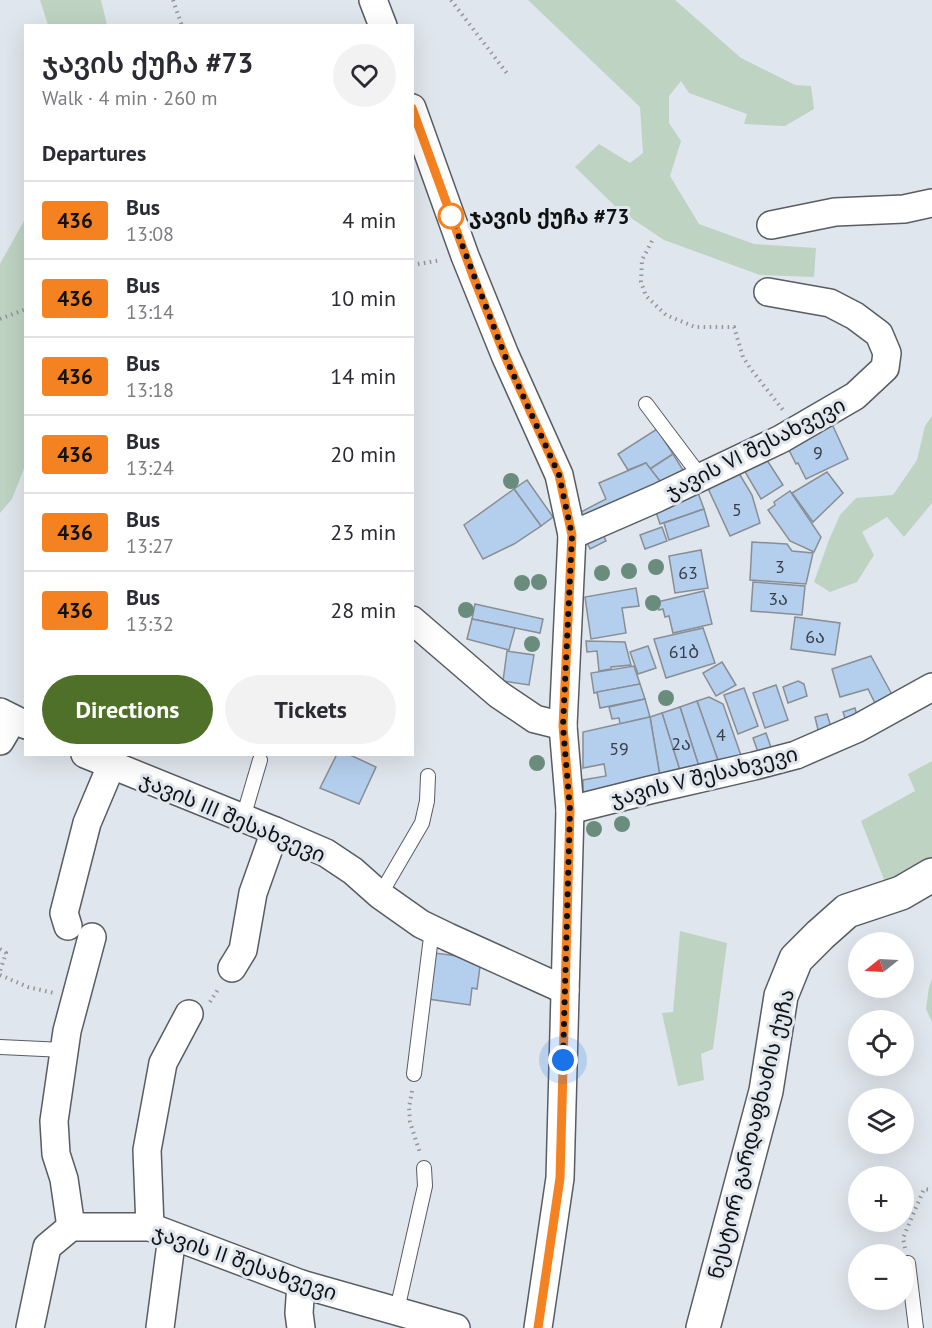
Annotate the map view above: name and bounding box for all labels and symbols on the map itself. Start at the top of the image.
marker: ჯავის ქუჩა #73 [438,203,464,229]
place label: ჯავის ქუჩა #73 [469,203,630,230]
street label: ჯავის VI შესახვევი [660,391,850,505]
house number: 9 [813,441,823,464]
house number: 5 [732,498,742,521]
house number: 3 [775,555,785,578]
house number: 63 [678,561,698,584]
house number: 3ა [768,587,788,610]
house number: 6ა [805,625,825,648]
house number: 61ბ [669,640,699,663]
house number: 4 [716,723,726,746]
house number: 2ა [671,732,691,755]
house number: 59 [609,737,629,760]
street label: ჯავის V შესახვევი [608,740,800,812]
street label: ჯავის III შესახვევი [136,766,330,868]
north arrow [848,932,914,998]
street label: ნესტორ გარდაფხაძის ქუჩა [702,986,800,1282]
your location [548,1045,578,1075]
street label: ჯავის II შესახვევი [149,1218,341,1306]

